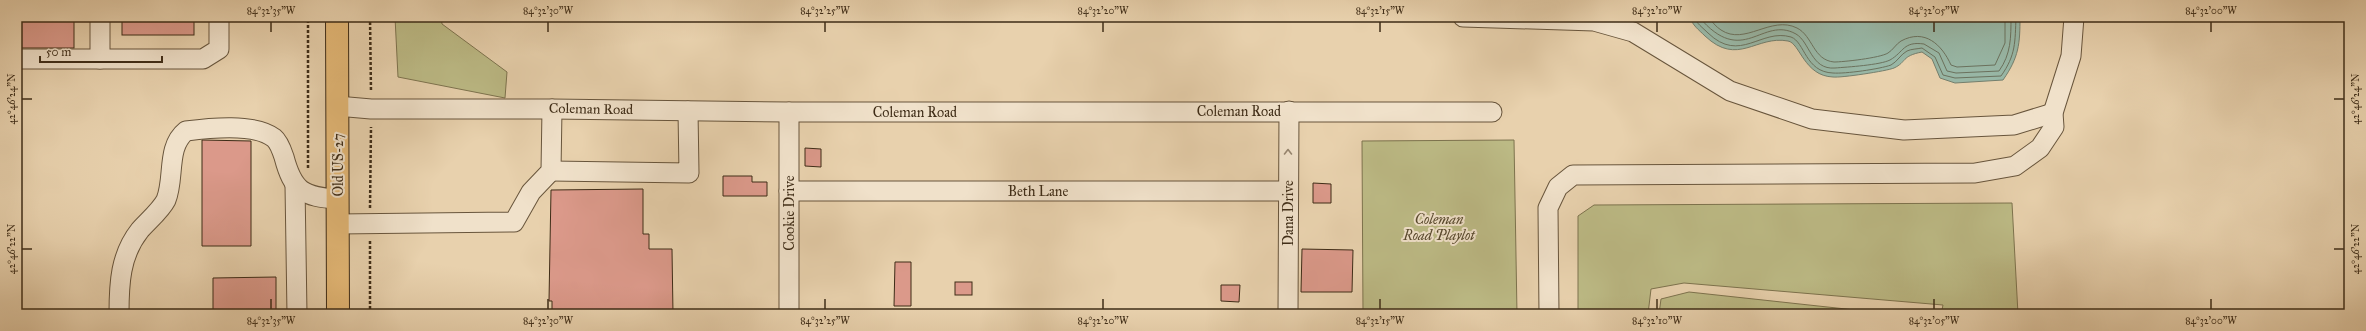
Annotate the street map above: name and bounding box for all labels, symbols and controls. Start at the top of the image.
text: 84°32'35"W [247,5,296,17]
text: 84°32'30"W [523,5,573,17]
text: 84°32'25"W [800,5,850,17]
text: 84°32'20"W [1078,5,1129,17]
text: 84°32'15"W [1356,5,1405,17]
text: 84°32'10"W [1632,5,1682,17]
text: 84°32'05"W [1909,5,1960,17]
text: 84°32'00"W [2185,5,2237,17]
scale bar [40,38,162,64]
text: 50 m [46,45,71,59]
text: 42°46'24"N [6,73,18,124]
text: 42°46'24"N [2350,73,2362,124]
street label: Coleman Road [549,100,633,118]
street label: Coleman Road [1197,103,1281,120]
street label: Coleman Road [873,104,957,121]
street label: Old US-27 [330,133,347,197]
one-way arrow [1284,149,1292,155]
street label: Cookie Drive [781,175,798,251]
street label: Dana Drive [1280,180,1297,246]
street label: Beth Lane [1008,183,1068,200]
park label: Coleman Road Playlot [1402,211,1476,244]
text: 42°46'22"N [6,223,18,274]
text: 42°46'22"N [2350,223,2362,274]
text: 84°32'35"W [247,315,296,327]
text: 84°32'30"W [523,315,573,327]
text: 84°32'25"W [800,315,850,327]
text: 84°32'20"W [1078,315,1129,327]
text: 84°32'15"W [1356,315,1405,327]
text: 84°32'10"W [1632,315,1682,327]
text: 84°32'05"W [1909,315,1960,327]
text: 84°32'00"W [2185,315,2237,327]

